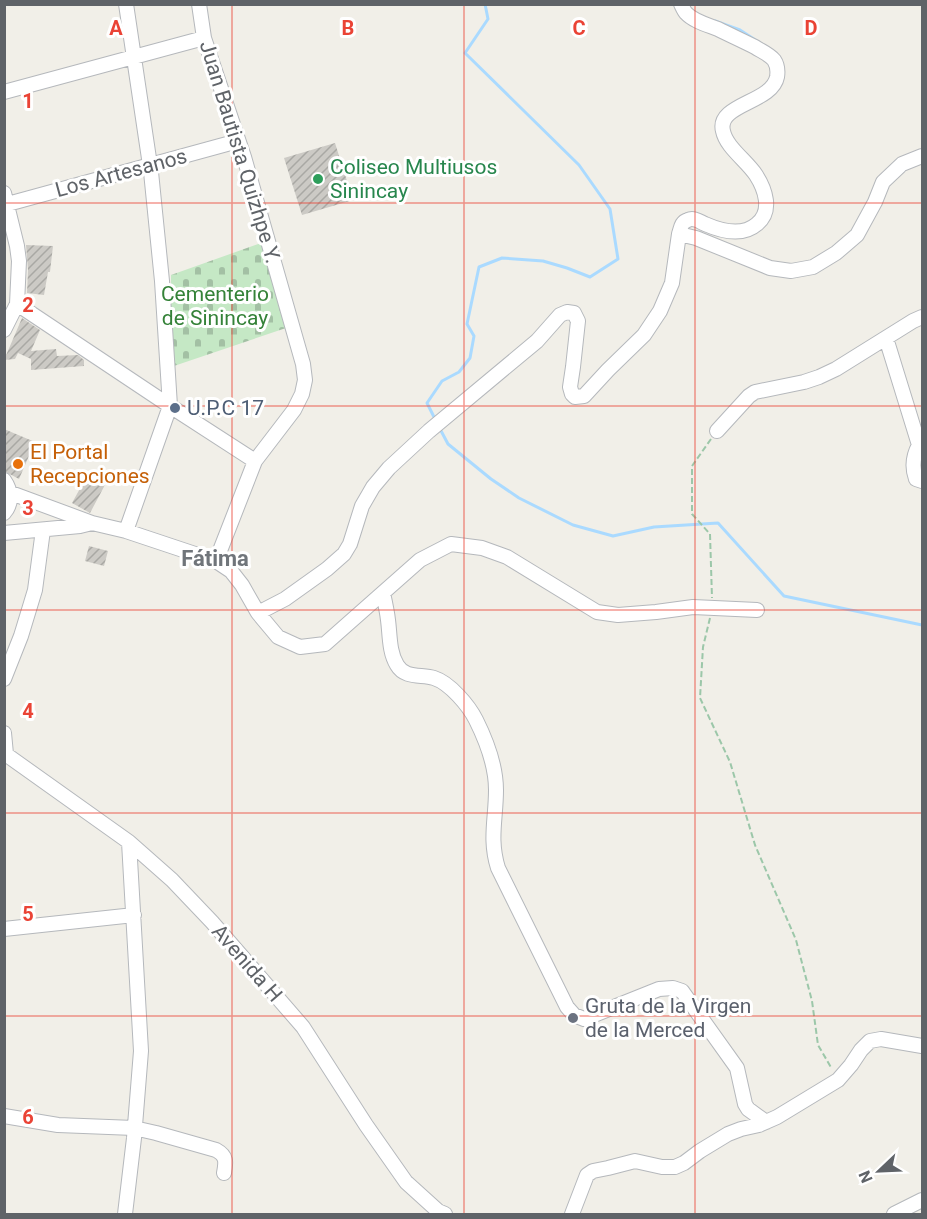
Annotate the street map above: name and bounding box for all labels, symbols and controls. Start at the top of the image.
text: A [109,16,123,40]
text: B [342,16,354,40]
text: C [572,16,586,40]
text: D [805,16,818,40]
street label: Juan Bautista Quizhpe Y. [195,38,285,266]
text: 1 [22,89,34,113]
street label: Los Artesanos [53,144,189,202]
place label: Coliseo Multiusos Sinincay [330,155,497,203]
marker: Coliseo Multiusos Sinincay [311,172,325,186]
park label: Cementerio de Sinincay [161,282,269,330]
text: 2 [22,293,34,317]
place label: U.P.C 17 [187,396,264,420]
marker: U.P.C 17 [168,401,182,415]
place label: El Portal Recepciones [30,440,150,488]
marker: El Portal Recepciones [11,457,25,471]
text: 3 [22,496,34,520]
district label: Fátima [181,546,249,571]
text: 4 [22,699,34,723]
text: 5 [22,902,34,926]
street label: Avenida H [207,919,287,1007]
place label: Gruta de la Virgen de la Merced [585,994,751,1042]
marker: Gruta de la Virgen de la Merced [566,1011,580,1025]
text: 6 [22,1105,34,1129]
north arrow [849,1141,909,1201]
text: N [855,1168,877,1186]

